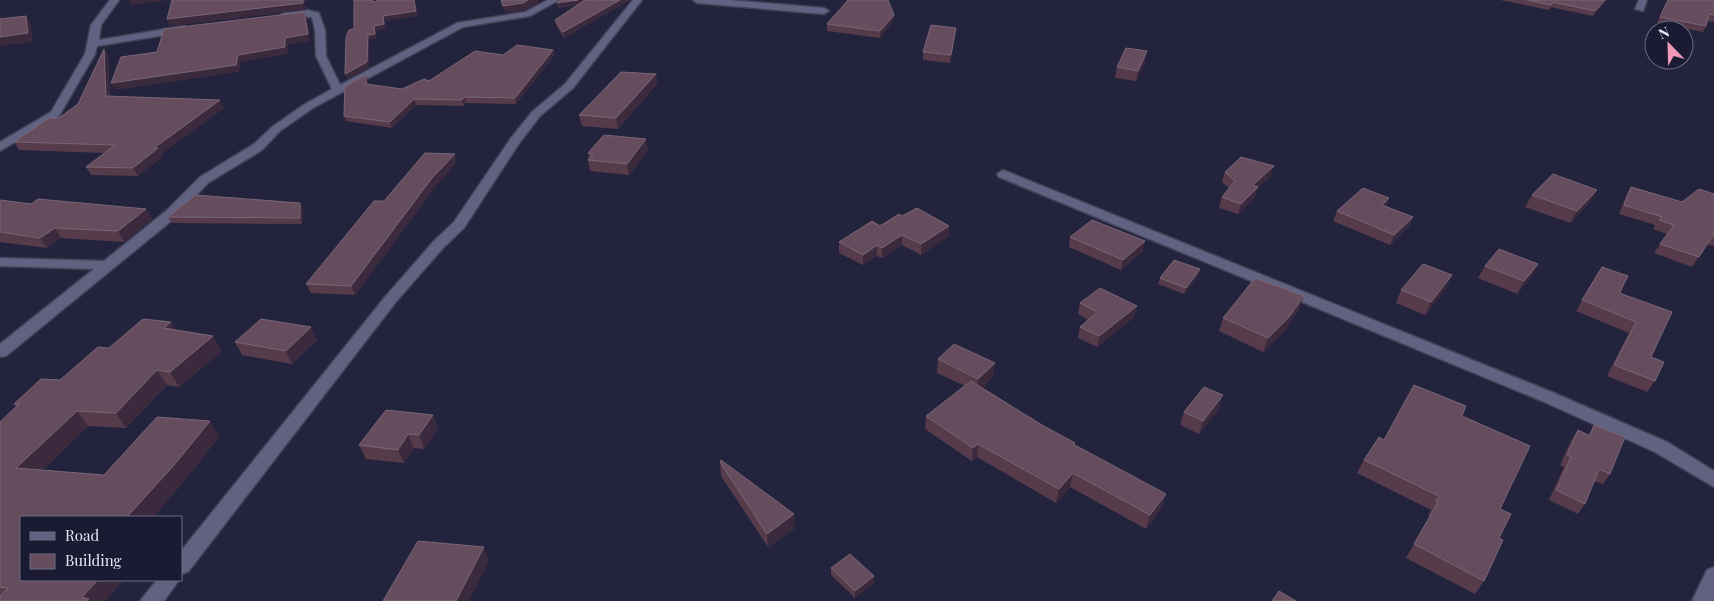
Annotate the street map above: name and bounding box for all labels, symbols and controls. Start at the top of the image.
north arrow [1644,20,1694,70]
text: N [1655,22,1672,43]
legend [20,516,182,581]
text: Road [65,525,99,545]
text: Building [65,550,122,570]

